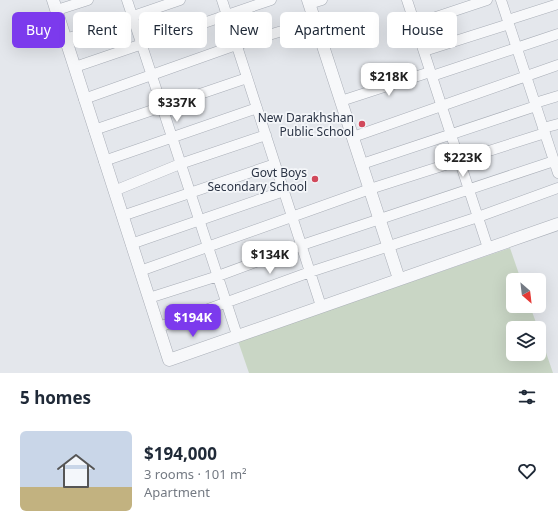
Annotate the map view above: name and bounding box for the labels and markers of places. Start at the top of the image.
pin: $218K [361,63,417,97]
pin: $337K [149,89,205,123]
place label: New Darakhshan Public School [258,109,354,140]
marker: New Darakhshan Public School [357,119,367,129]
pin: $223K [435,144,491,178]
place label: Govt Boys Secondary School [208,164,307,195]
marker: Govt Boys Secondary School [310,174,320,184]
pin: $134K [242,241,298,275]
pin: $194K [165,304,221,338]

